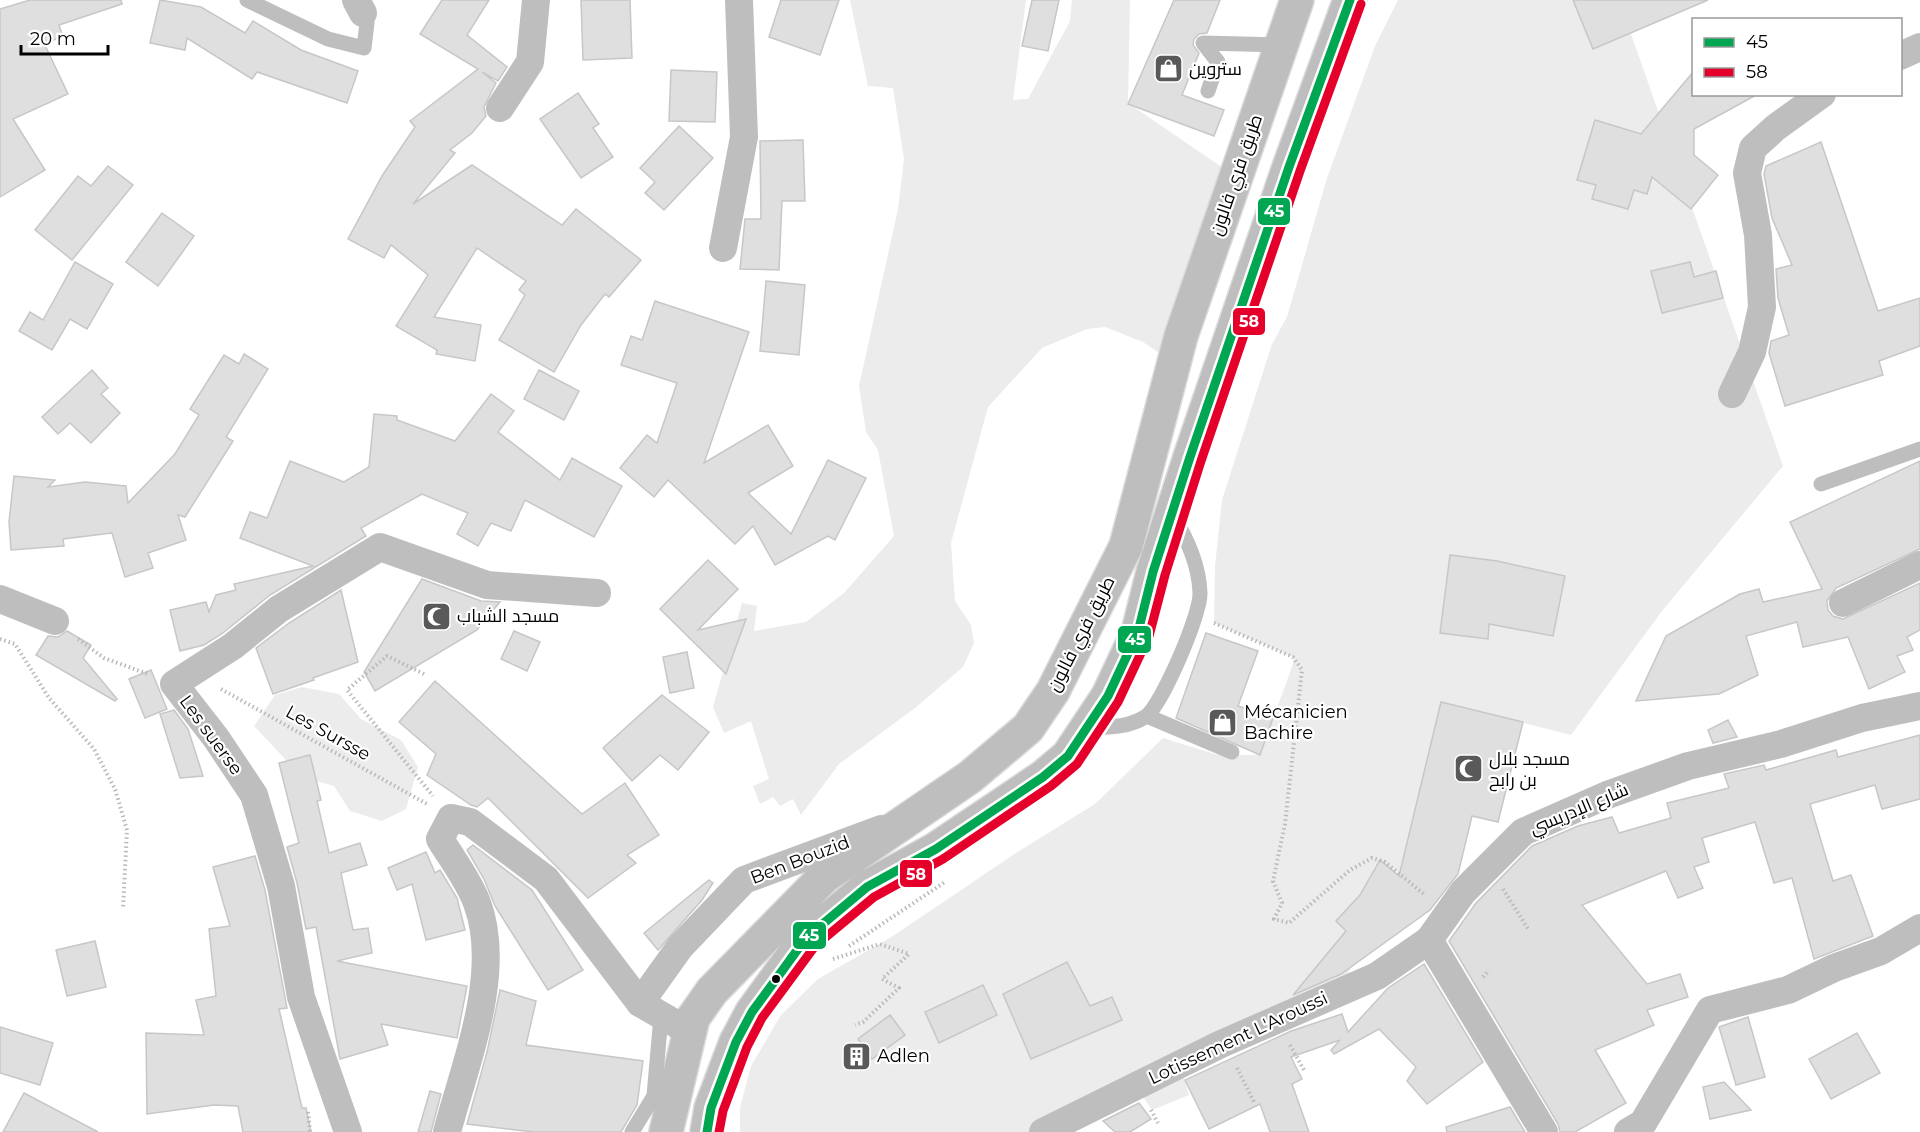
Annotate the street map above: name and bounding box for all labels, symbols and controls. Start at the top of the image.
scale bar [21,18,108,56]
legend [1692,18,1902,96]
text: 20 m [30,28,76,50]
text: 45 [1746,31,1768,53]
shop icon: ستروين [1152,53,1184,85]
place label: ستروين [1189,58,1242,80]
text: 58 [1746,61,1768,83]
street label: طريق فري فالون [1205,112,1270,239]
line badge: 45 [1257,197,1291,226]
text: 45 [1264,202,1285,221]
line badge: 58 [1232,307,1266,336]
text: 58 [1239,312,1259,331]
street label: طريق فري فالون [1042,573,1122,697]
mosque icon: مسجد الشباب [420,600,452,632]
place label: مسجد الشباب [457,605,559,627]
line badge: 45 [1117,625,1152,654]
text: 45 [1125,630,1146,649]
street label: Les suerse [175,691,247,779]
street label: Les Sursse [282,701,374,765]
place label: Mécanicien Bachire [1244,701,1348,744]
shop icon: Mécanicien Bachire [1207,706,1239,738]
place label: مسجد بلال بن رابح [1489,748,1570,792]
mosque icon: مسجد بلال بن رابح [1452,753,1484,785]
street label: شارع الإدريسي [1526,778,1633,842]
street label: Ben Bouzid [747,831,853,889]
line badge: 58 [899,859,933,888]
text: 58 [906,865,926,884]
line badge: 45 [792,921,827,950]
text: 45 [799,926,820,945]
unlabelled marker [770,973,782,985]
street label: Lotissement L'Aroussi [1145,987,1331,1089]
building icon: Adlen [840,1040,872,1072]
place label: Adlen [877,1045,930,1067]

